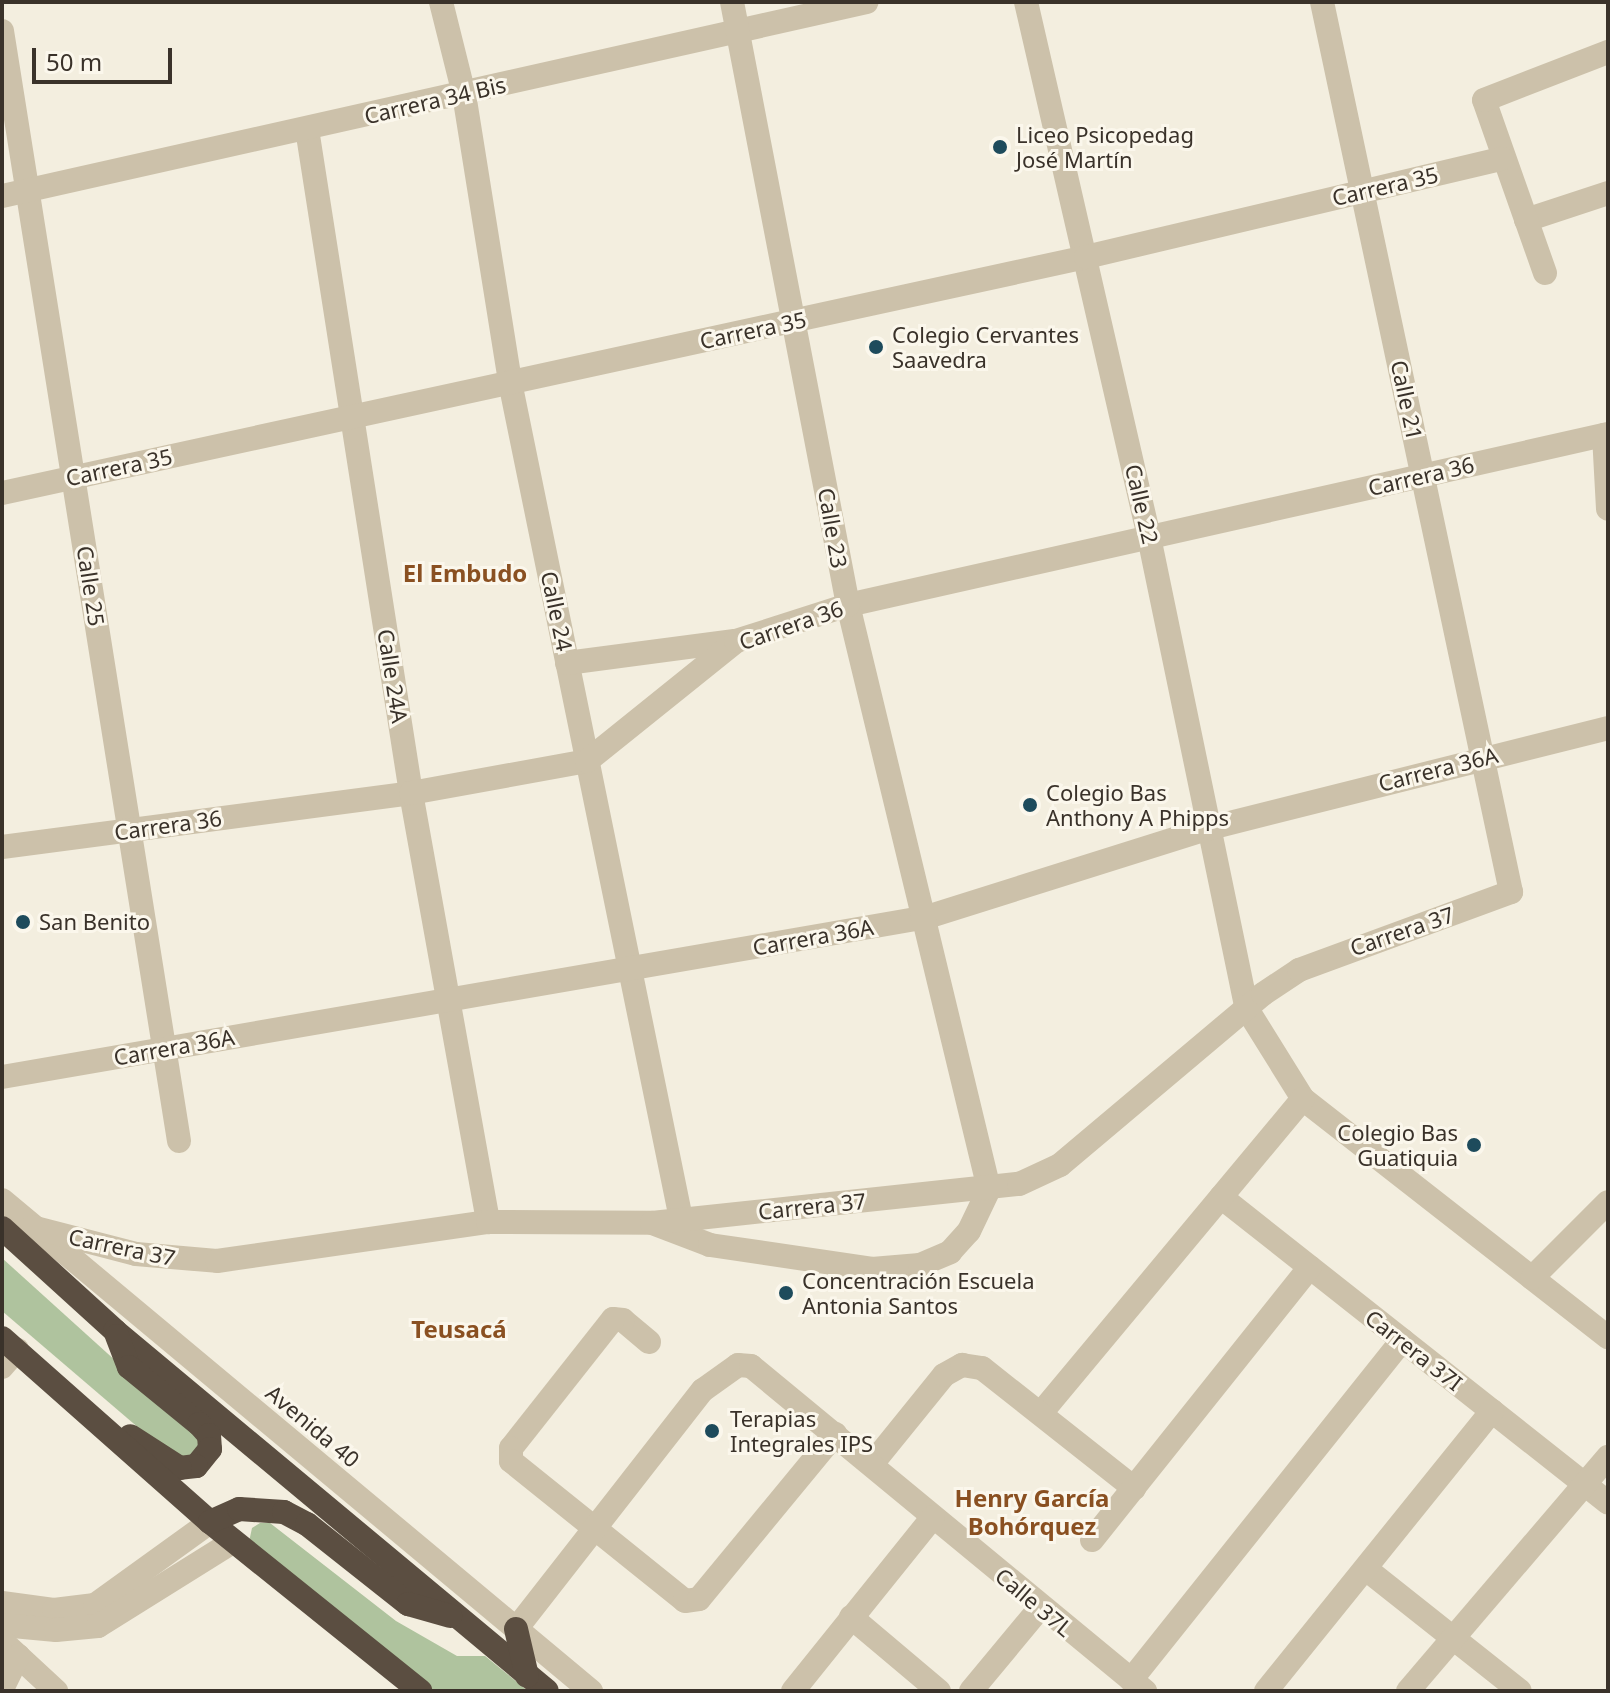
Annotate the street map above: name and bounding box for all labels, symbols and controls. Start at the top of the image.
scale bar [36,32,176,82]
text: 50 m [46,45,102,78]
street label: Carrera 34 Bis [362,71,508,129]
place label: Liceo Psicopedag José Martín [1016,121,1194,172]
marker: Liceo Psicopedag José Martín [991,138,1009,156]
street label: Carrera 35 [1329,161,1441,211]
street label: Carrera 35 [697,306,809,354]
place label: Colegio Cervantes Saavedra [892,321,1079,372]
marker: Colegio Cervantes Saavedra [867,338,885,356]
street label: Calle 21 [1386,358,1428,442]
street label: Carrera 35 [63,443,175,491]
street label: Carrera 36 [1365,451,1477,501]
street label: Calle 22 [1120,462,1164,546]
street label: Calle 23 [813,486,853,570]
street label: Calle 25 [72,544,110,628]
district label: El Embudo [403,559,527,587]
street label: Calle 24 [536,569,578,653]
street label: Carrera 36 [736,595,846,655]
street label: Calle 24A [373,627,413,725]
street label: Carrera 36A [1375,741,1501,797]
place label: Colegio Bas Anthony A Phipps [1046,779,1229,830]
marker: Colegio Bas Anthony A Phipps [1021,796,1039,814]
street label: Carrera 36 [113,804,223,846]
street label: Carrera 37 [1347,901,1457,961]
place label: San Benito [39,909,150,935]
marker: San Benito [14,913,32,931]
street label: Carrera 36A [750,913,876,961]
street label: Carrera 36A [111,1023,237,1071]
place label: Colegio Bas Guatiquia [1337,1119,1458,1170]
marker: Colegio Bas Guatiquia [1465,1136,1483,1154]
street label: Carrera 37 [757,1187,867,1225]
street label: Carrera 37 [66,1223,178,1271]
place label: Concentración Escuela Antonia Santos [802,1267,1035,1318]
marker: Concentración Escuela Antonia Santos [777,1284,795,1302]
street label: Carrera 37I [1360,1304,1468,1396]
district label: Teusacá [411,1315,507,1343]
street label: Avenida 40 [261,1379,365,1473]
place label: Terapias Integrales IPS [730,1405,873,1456]
marker: Terapias Integrales IPS [701,1420,723,1442]
district label: Henry García Bohórquez [955,1484,1109,1540]
street label: Calle 37L [990,1562,1078,1642]

